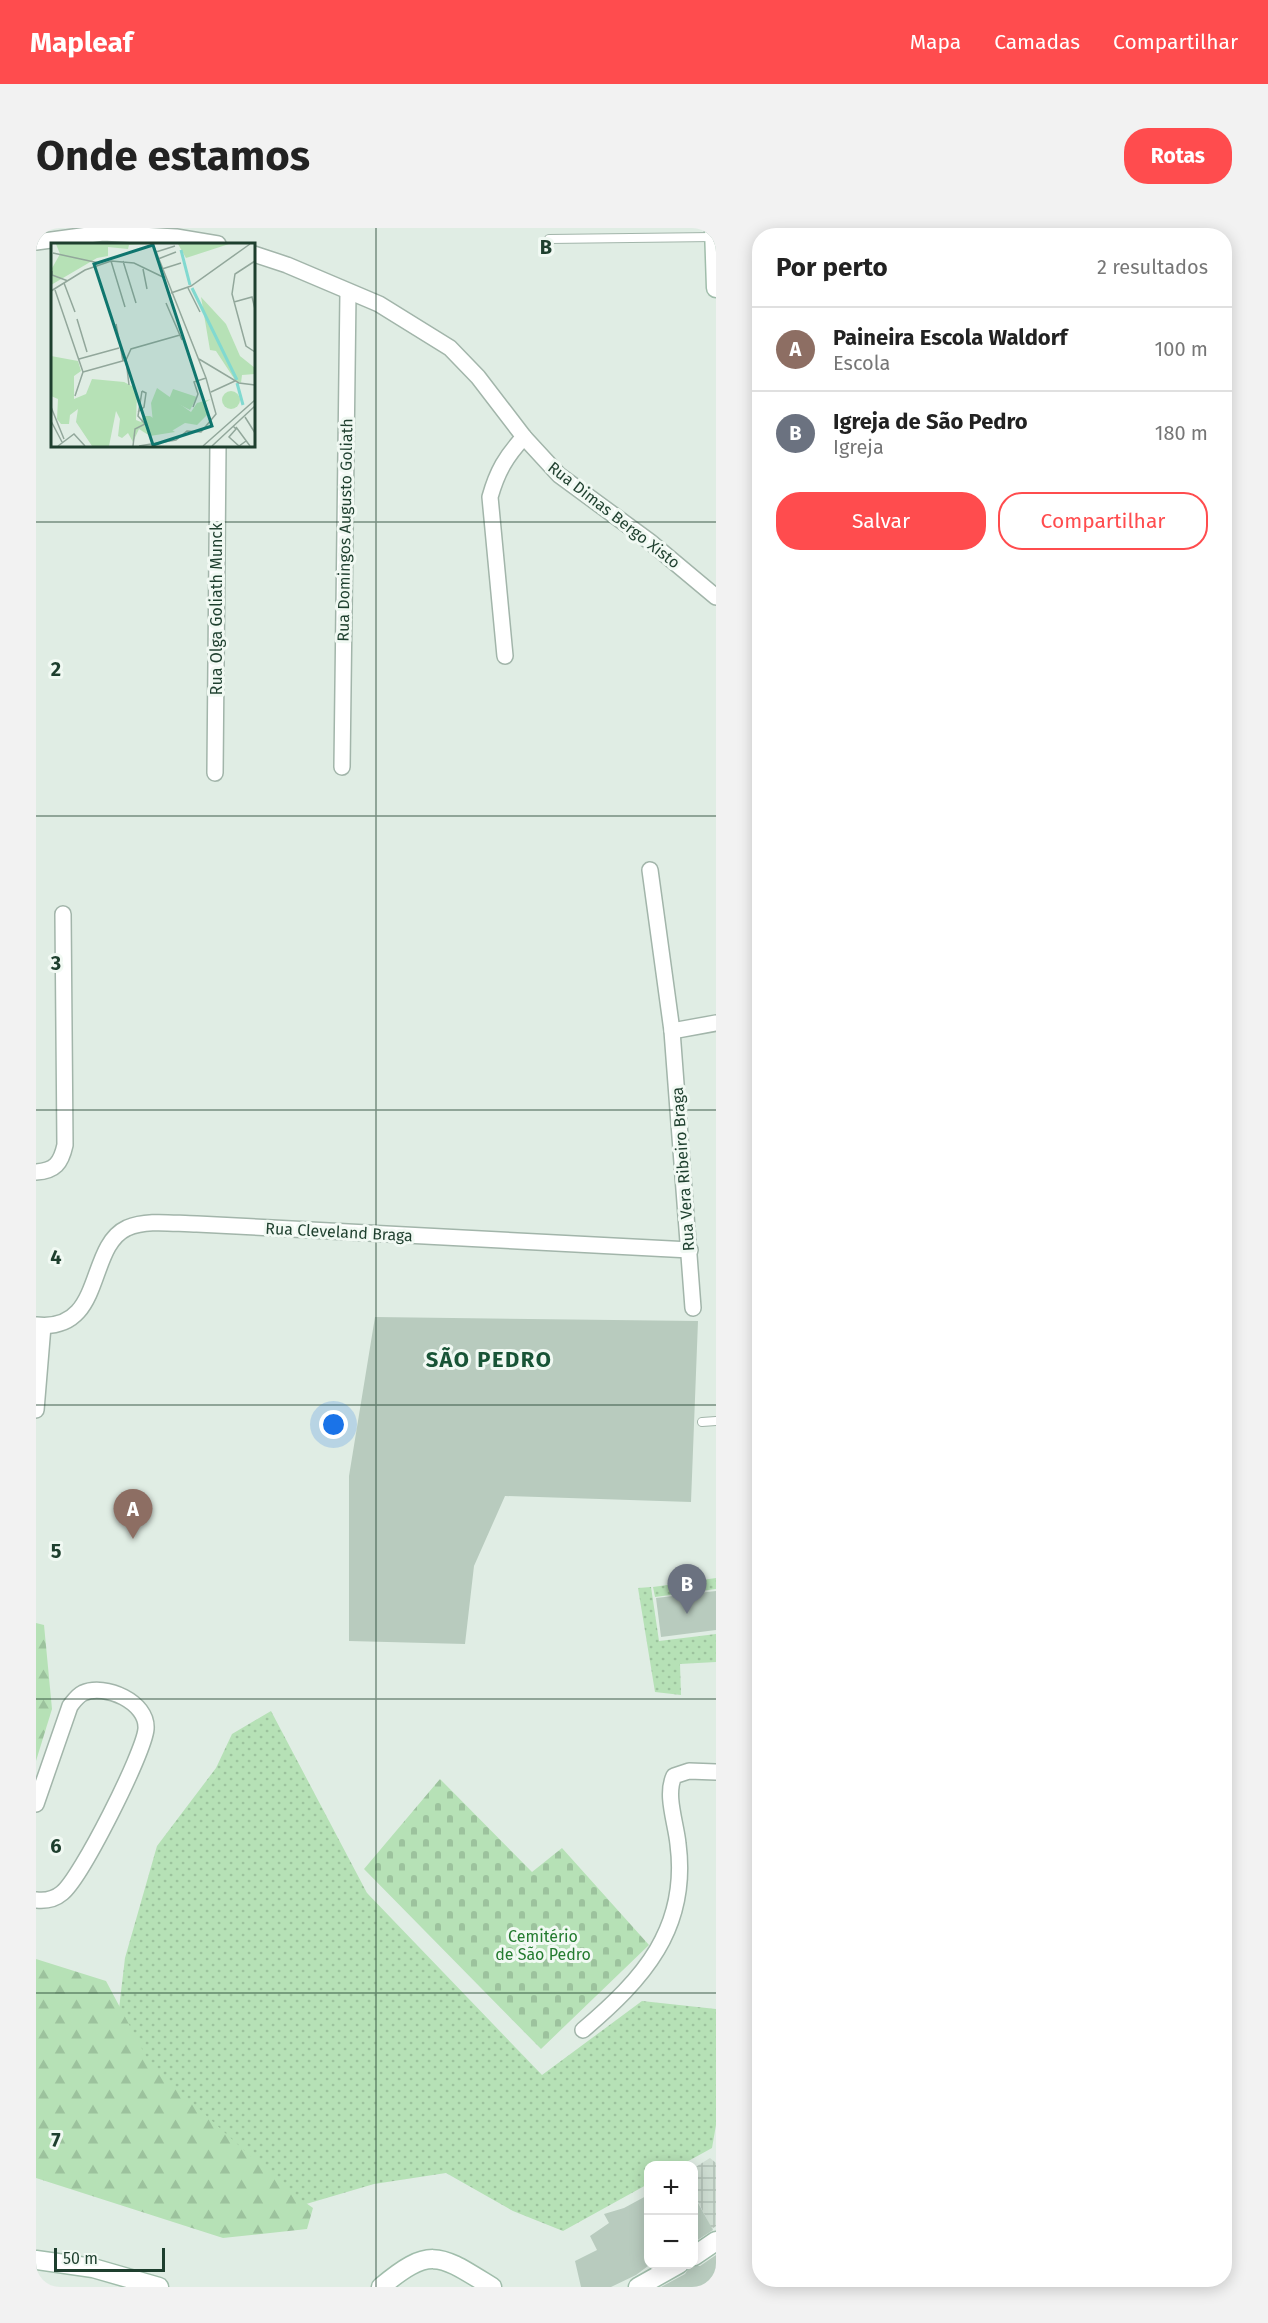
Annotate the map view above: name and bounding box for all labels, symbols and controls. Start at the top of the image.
text: Mapleaf [30,26,133,59]
text: Mapa [910,29,961,55]
text: Camadas [994,29,1080,55]
text: Compartilhar [1113,29,1238,55]
button: Rotas [1124,128,1232,184]
text: Onde estamos [36,131,310,181]
text: B [540,235,552,259]
inset map [51,243,255,447]
text: Por perto [776,252,888,283]
text: 2 resultados [1097,255,1208,279]
text: Paineira Escola Waldorf [833,324,1067,351]
text: A [790,337,801,361]
text: 100 m [1155,337,1208,361]
text: Escola [833,351,890,375]
text: Igreja de São Pedro [833,408,1027,435]
street label: Rua Domingos Augusto Goliath [334,418,356,642]
text: B [789,421,802,445]
text: 180 m [1155,421,1208,445]
text: Igreja [833,435,884,459]
street label: Rua Dimas Bergo Xisto [544,458,684,572]
button: Salvar [776,492,986,550]
button: Compartilhar [998,492,1208,550]
street label: Rua Olga Goliath Munck [207,522,226,695]
text: 2 [51,657,61,681]
text: 3 [50,951,61,975]
street label: Rua Vera Ribeiro Braga [668,1086,698,1252]
street label: Rua Cleveland Braga [265,1219,413,1245]
text: 4 [50,1245,62,1269]
district label: SÃO PEDRO [426,1346,552,1373]
your location [319,1410,348,1439]
pin: A [114,1490,152,1539]
text: 5 [51,1539,62,1563]
pin: B [668,1564,706,1614]
text: 6 [50,1834,62,1858]
park label: Cemitério de São Pedro [495,1927,591,1964]
text: 7 [51,2128,61,2152]
map controls [644,2161,698,2269]
button: + [644,2161,698,2215]
button: − [644,2215,698,2269]
scale bar [54,2245,165,2272]
text: 50 m [63,2249,98,2268]

